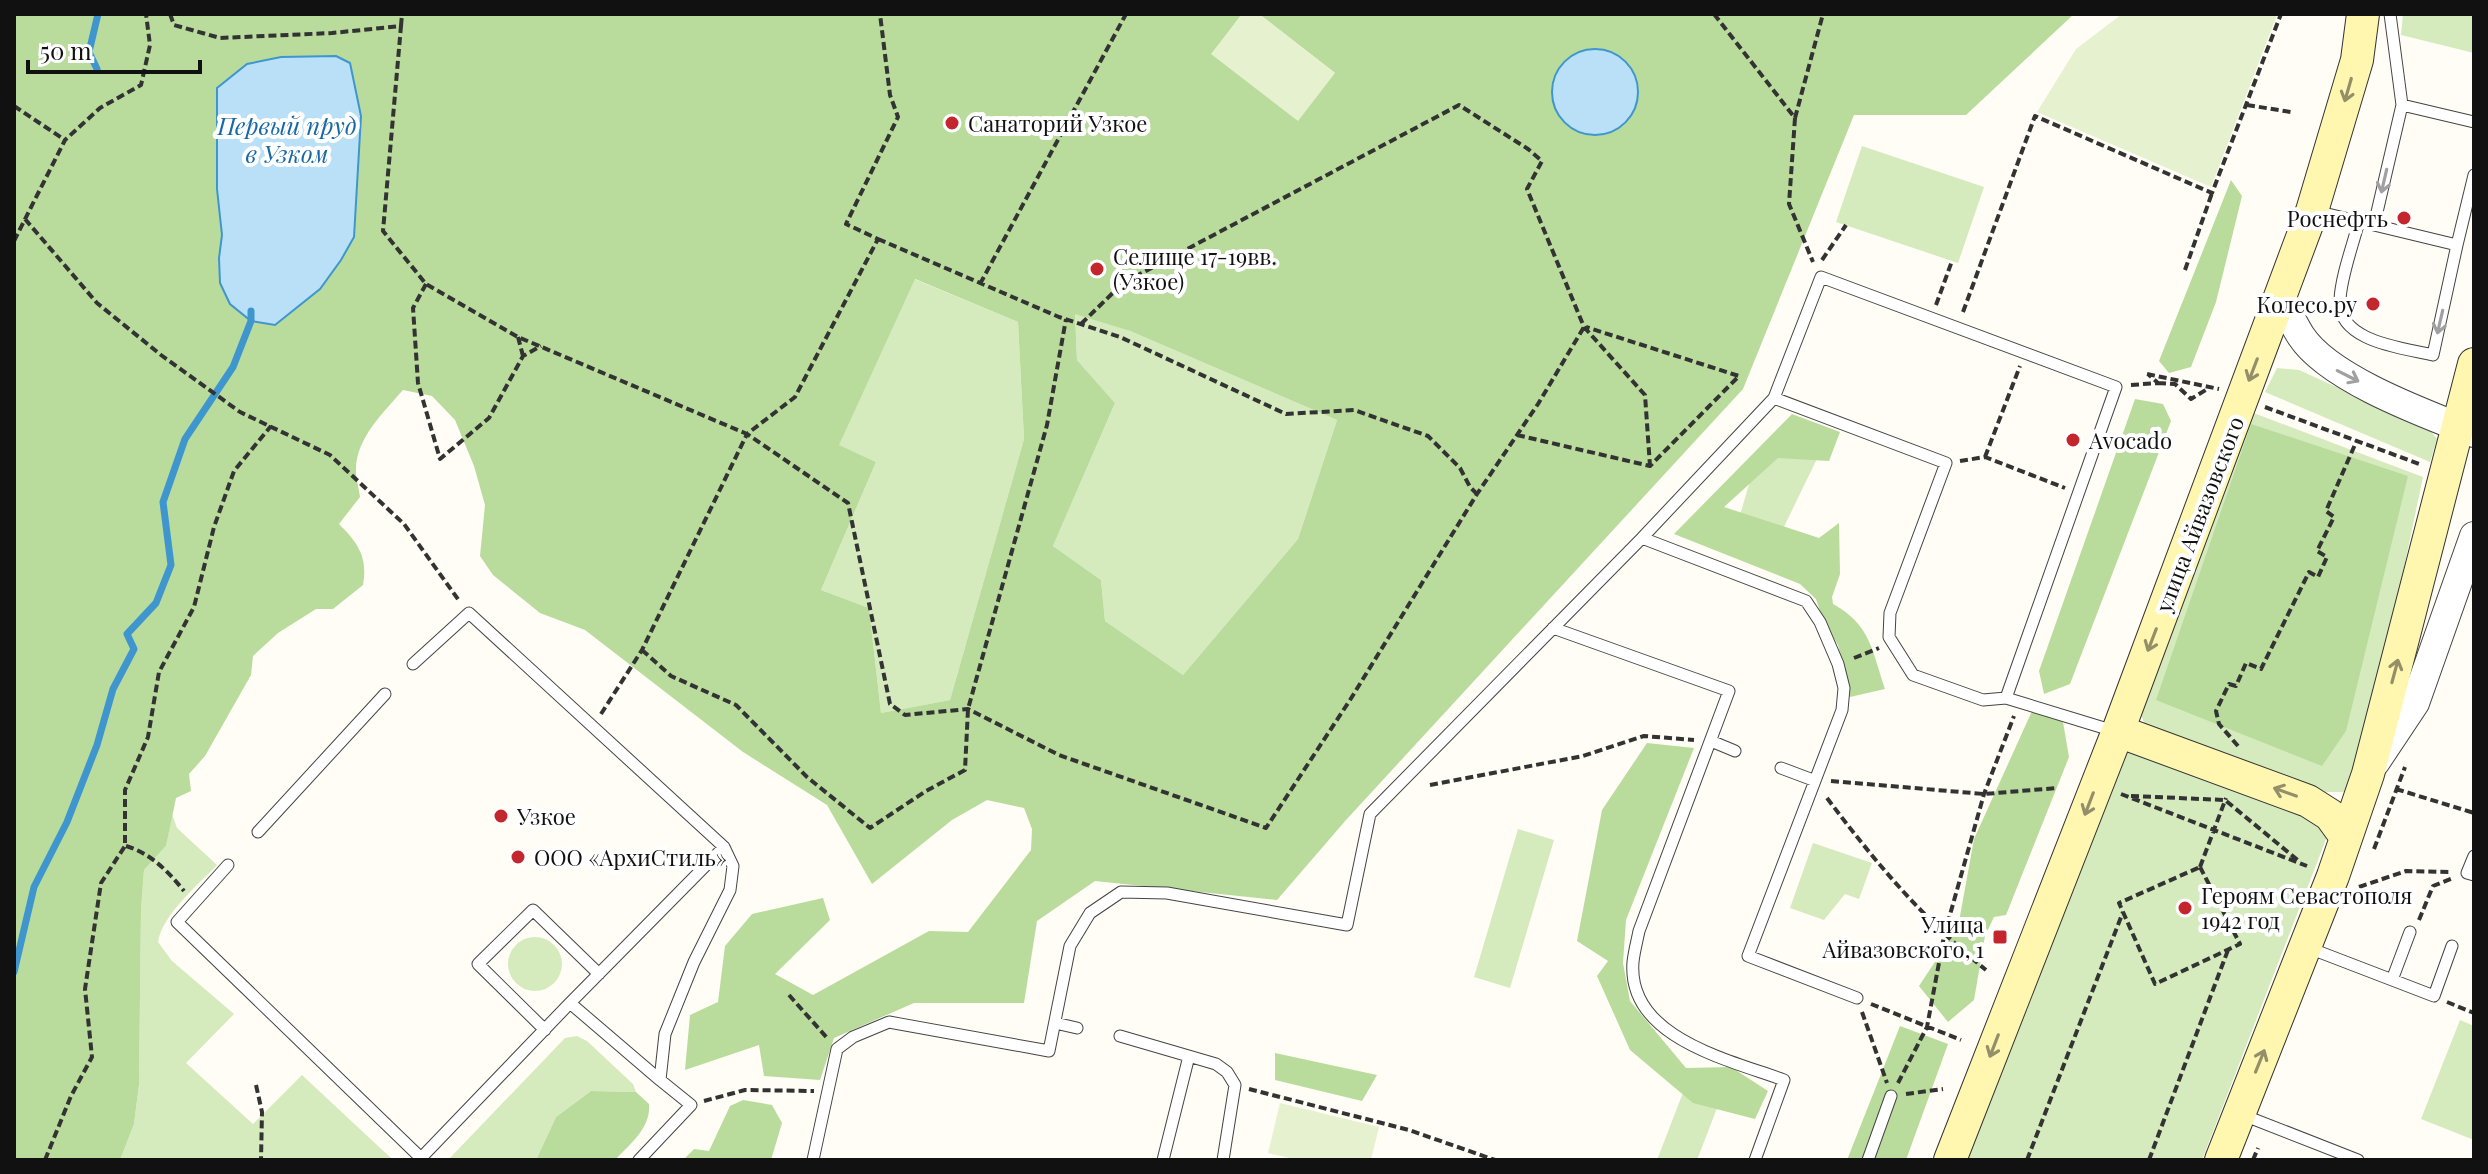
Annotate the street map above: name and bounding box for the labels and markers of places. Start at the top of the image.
place label: Санаторий Узкое [968,108,1147,138]
marker: Санаторий Узкое [943,114,961,132]
place label: Роснефть [2287,203,2388,233]
marker: Роснефть [2395,209,2413,227]
place label: Селище 17-19вв. (Узкое) [1113,241,1277,296]
marker: Селище 17-19вв. (Узкое) [1088,260,1106,278]
place label: Колесо.ру [2256,289,2357,319]
marker: Колесо.ру [2364,295,2382,313]
place label: Avocado [2088,425,2172,455]
marker: Avocado [2064,431,2082,449]
place label: Узкое [516,801,576,831]
marker: Узкое [492,807,510,825]
place label: ООО «АрхиСтиль» [534,842,727,872]
marker: ООО «АрхиСтиль» [509,848,527,866]
place label: Героям Севастополя 1942 год [2201,880,2412,935]
marker: Героям Севастополя 1942 год [2176,899,2194,917]
place label: Улица Айвазовского, 1 [1821,909,1984,964]
marker: Улица Айвазовского, 1 [1991,928,2009,946]

